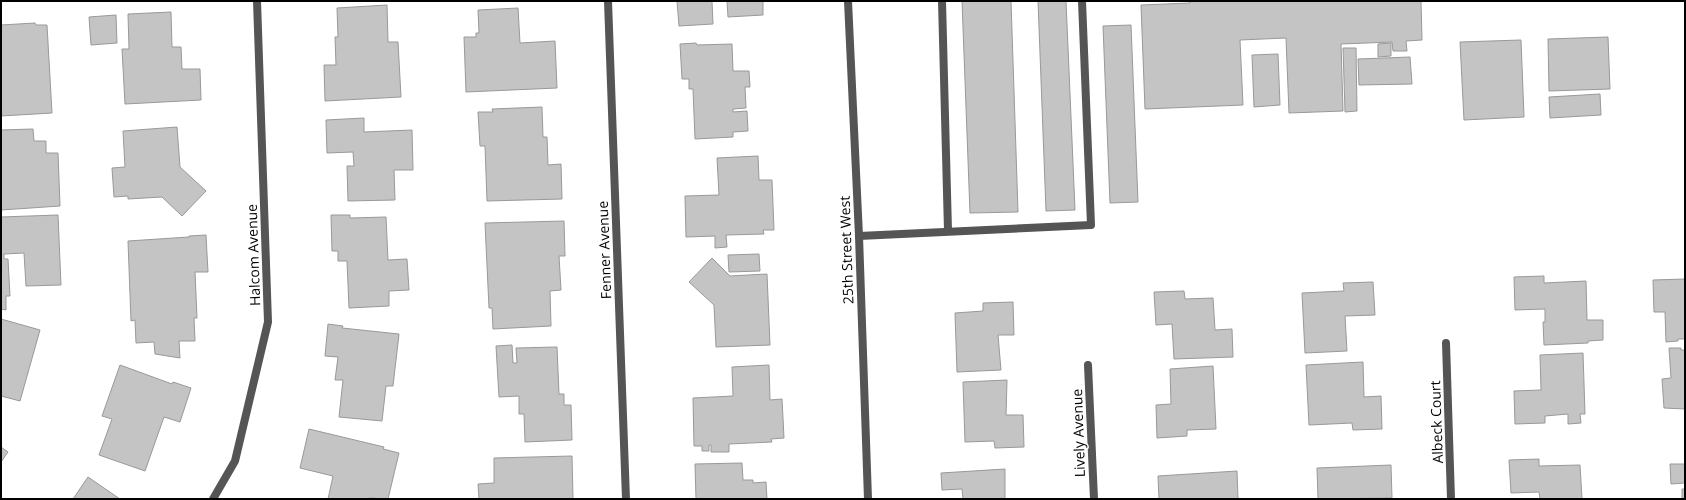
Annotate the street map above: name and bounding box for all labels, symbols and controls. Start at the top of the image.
street label: 25th Street West [835,195,857,305]
street label: Fenner Avenue [593,200,615,299]
street label: Halcom Avenue [242,204,264,306]
street label: Albeck Court [1425,380,1447,464]
street label: Lively Avenue [1067,388,1089,478]

